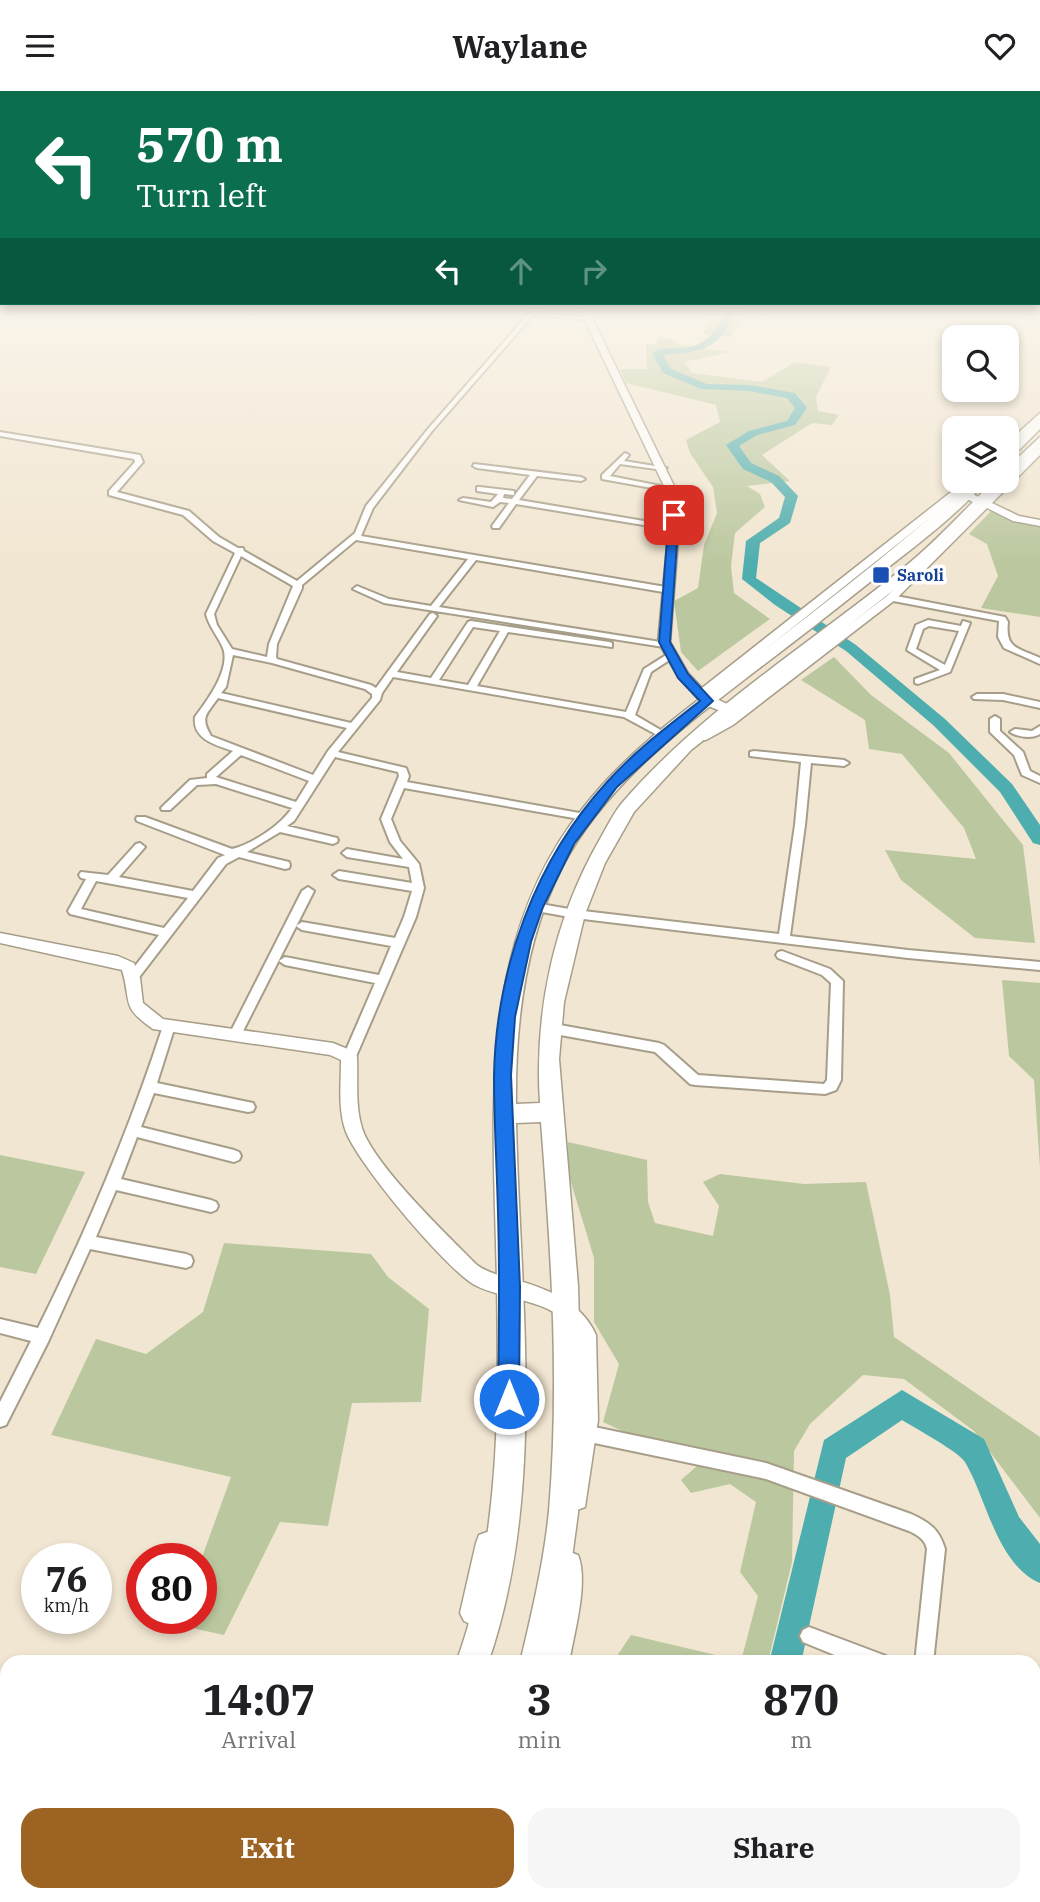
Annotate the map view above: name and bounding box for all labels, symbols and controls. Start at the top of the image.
text: Waylane [452,25,588,67]
icon: menu [21,27,59,65]
icon: heart [981,27,1019,65]
text: 570 m [136,112,283,175]
icon: left [21,119,112,210]
text: Turn left [136,174,267,216]
icon: left [429,252,467,290]
icon: ahead [502,252,540,290]
icon: right [575,252,613,290]
map controls [942,325,1019,493]
button: search [942,325,1019,402]
button: layers [942,416,1019,493]
pin [644,485,704,545]
icon: arrive [655,496,693,534]
marker: Saroli [871,565,891,585]
place label: Saroli [897,565,944,585]
position arrow [472,1362,546,1436]
speed limit sign: 80 [126,1543,217,1634]
text: 76 [45,1556,88,1602]
text: km/h [44,1594,89,1617]
text: 14:07 [202,1672,316,1727]
text: 3 [527,1672,552,1727]
text: 870 [763,1672,839,1727]
text: Arrival [221,1724,296,1754]
text: min [518,1724,561,1754]
text: m [790,1724,812,1754]
button: Exit [21,1808,514,1888]
button: Share [528,1808,1020,1888]

